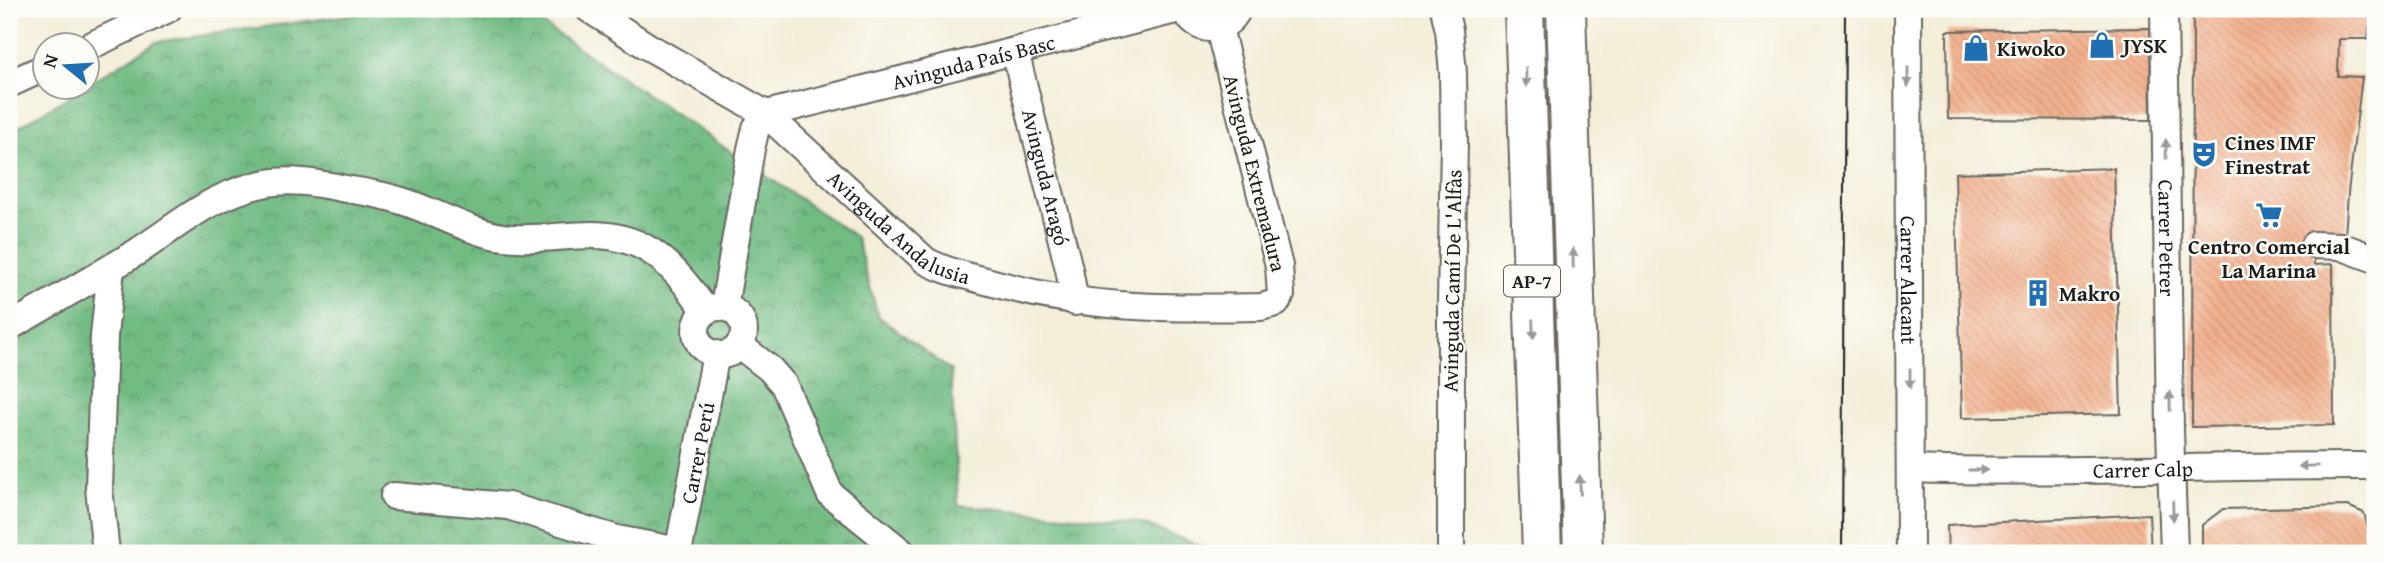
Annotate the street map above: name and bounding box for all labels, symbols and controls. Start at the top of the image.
street label: Avinguda País Basc [889,26,1058,97]
shop icon: JYSK [2087,30,2117,60]
place label: JYSK [2120,30,2168,61]
north arrow [32,32,102,102]
shop icon: Kiwoko [1961,33,1991,63]
place label: Kiwoko [1997,33,2065,64]
text: N [35,50,65,71]
one-way arrow [1520,66,1532,88]
one-way arrow [1902,66,1914,88]
street label: Avinguda Extremadura [1215,71,1295,275]
street label: Avinguda Aragó [1014,106,1078,249]
place label: Cines IMF Finestrat [2225,127,2316,182]
one-way arrow [2161,137,2172,159]
theatre icon: Cines IMF Finestrat [2189,139,2219,169]
street label: Avinguda Andalusia [821,163,974,292]
street label: Avinguda Camí De L'Alfàs [1435,169,1469,393]
street label: Carrer Petrer [2151,179,2184,297]
supermarket icon: Centro Comercial La Marina [2254,200,2284,230]
street label: Carrer Alacant [1893,216,1925,345]
place label: Centro Comercial La Marina [2188,231,2350,286]
one-way arrow [1568,246,1579,268]
road number: AP-7 [1504,266,1560,296]
building icon: Makro [2023,278,2053,308]
place label: Makro [2059,278,2120,309]
one-way arrow [1528,318,1539,340]
one-way arrow [1904,367,1916,389]
one-way arrow [2164,389,2176,411]
street label: Carrer Perú [672,399,722,506]
street label: Carrer Calp [2093,452,2193,485]
one-way arrow [2296,460,2318,472]
one-way arrow [1967,464,1989,476]
one-way arrow [1575,474,1586,496]
one-way arrow [2167,500,2178,522]

